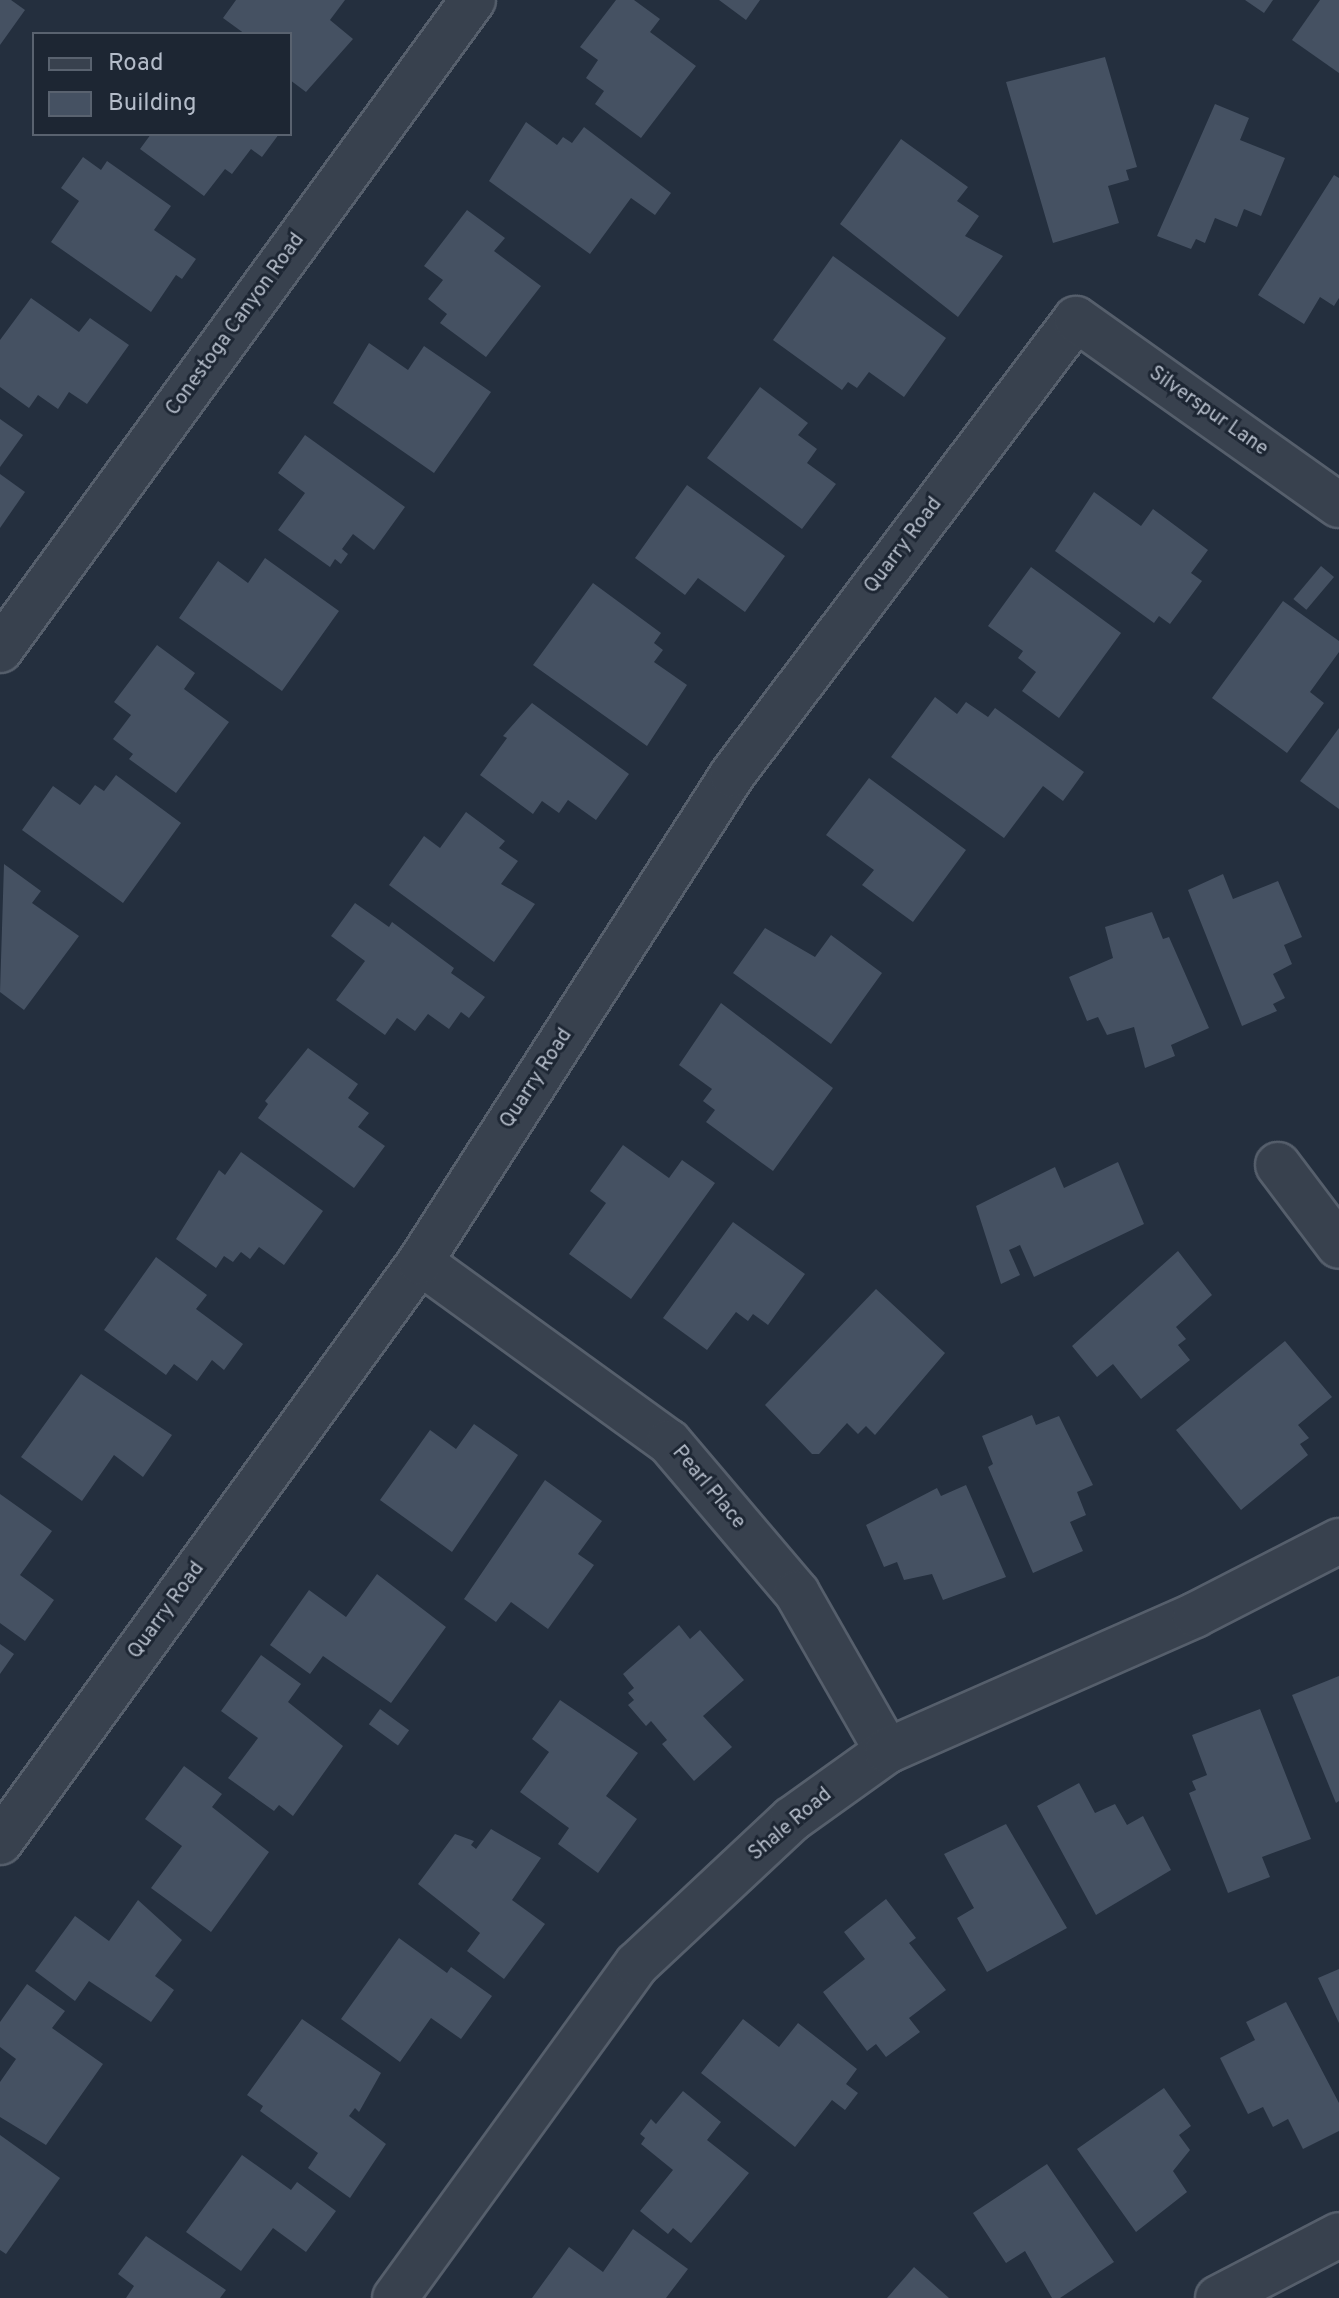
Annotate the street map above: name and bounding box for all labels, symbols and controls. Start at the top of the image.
legend [32,32,292,136]
text: Road [108,49,164,79]
text: Building [108,89,197,119]
street label: Conestoga Canyon Road [162,229,310,421]
street label: Silverspur Lane [1144,362,1272,462]
street label: Quarry Road [860,493,948,599]
street label: Quarry Road [496,1025,578,1133]
street label: Pearl Place [666,1441,750,1535]
street label: Quarry Road [124,1558,210,1664]
street label: Shale Road [745,1783,837,1867]

